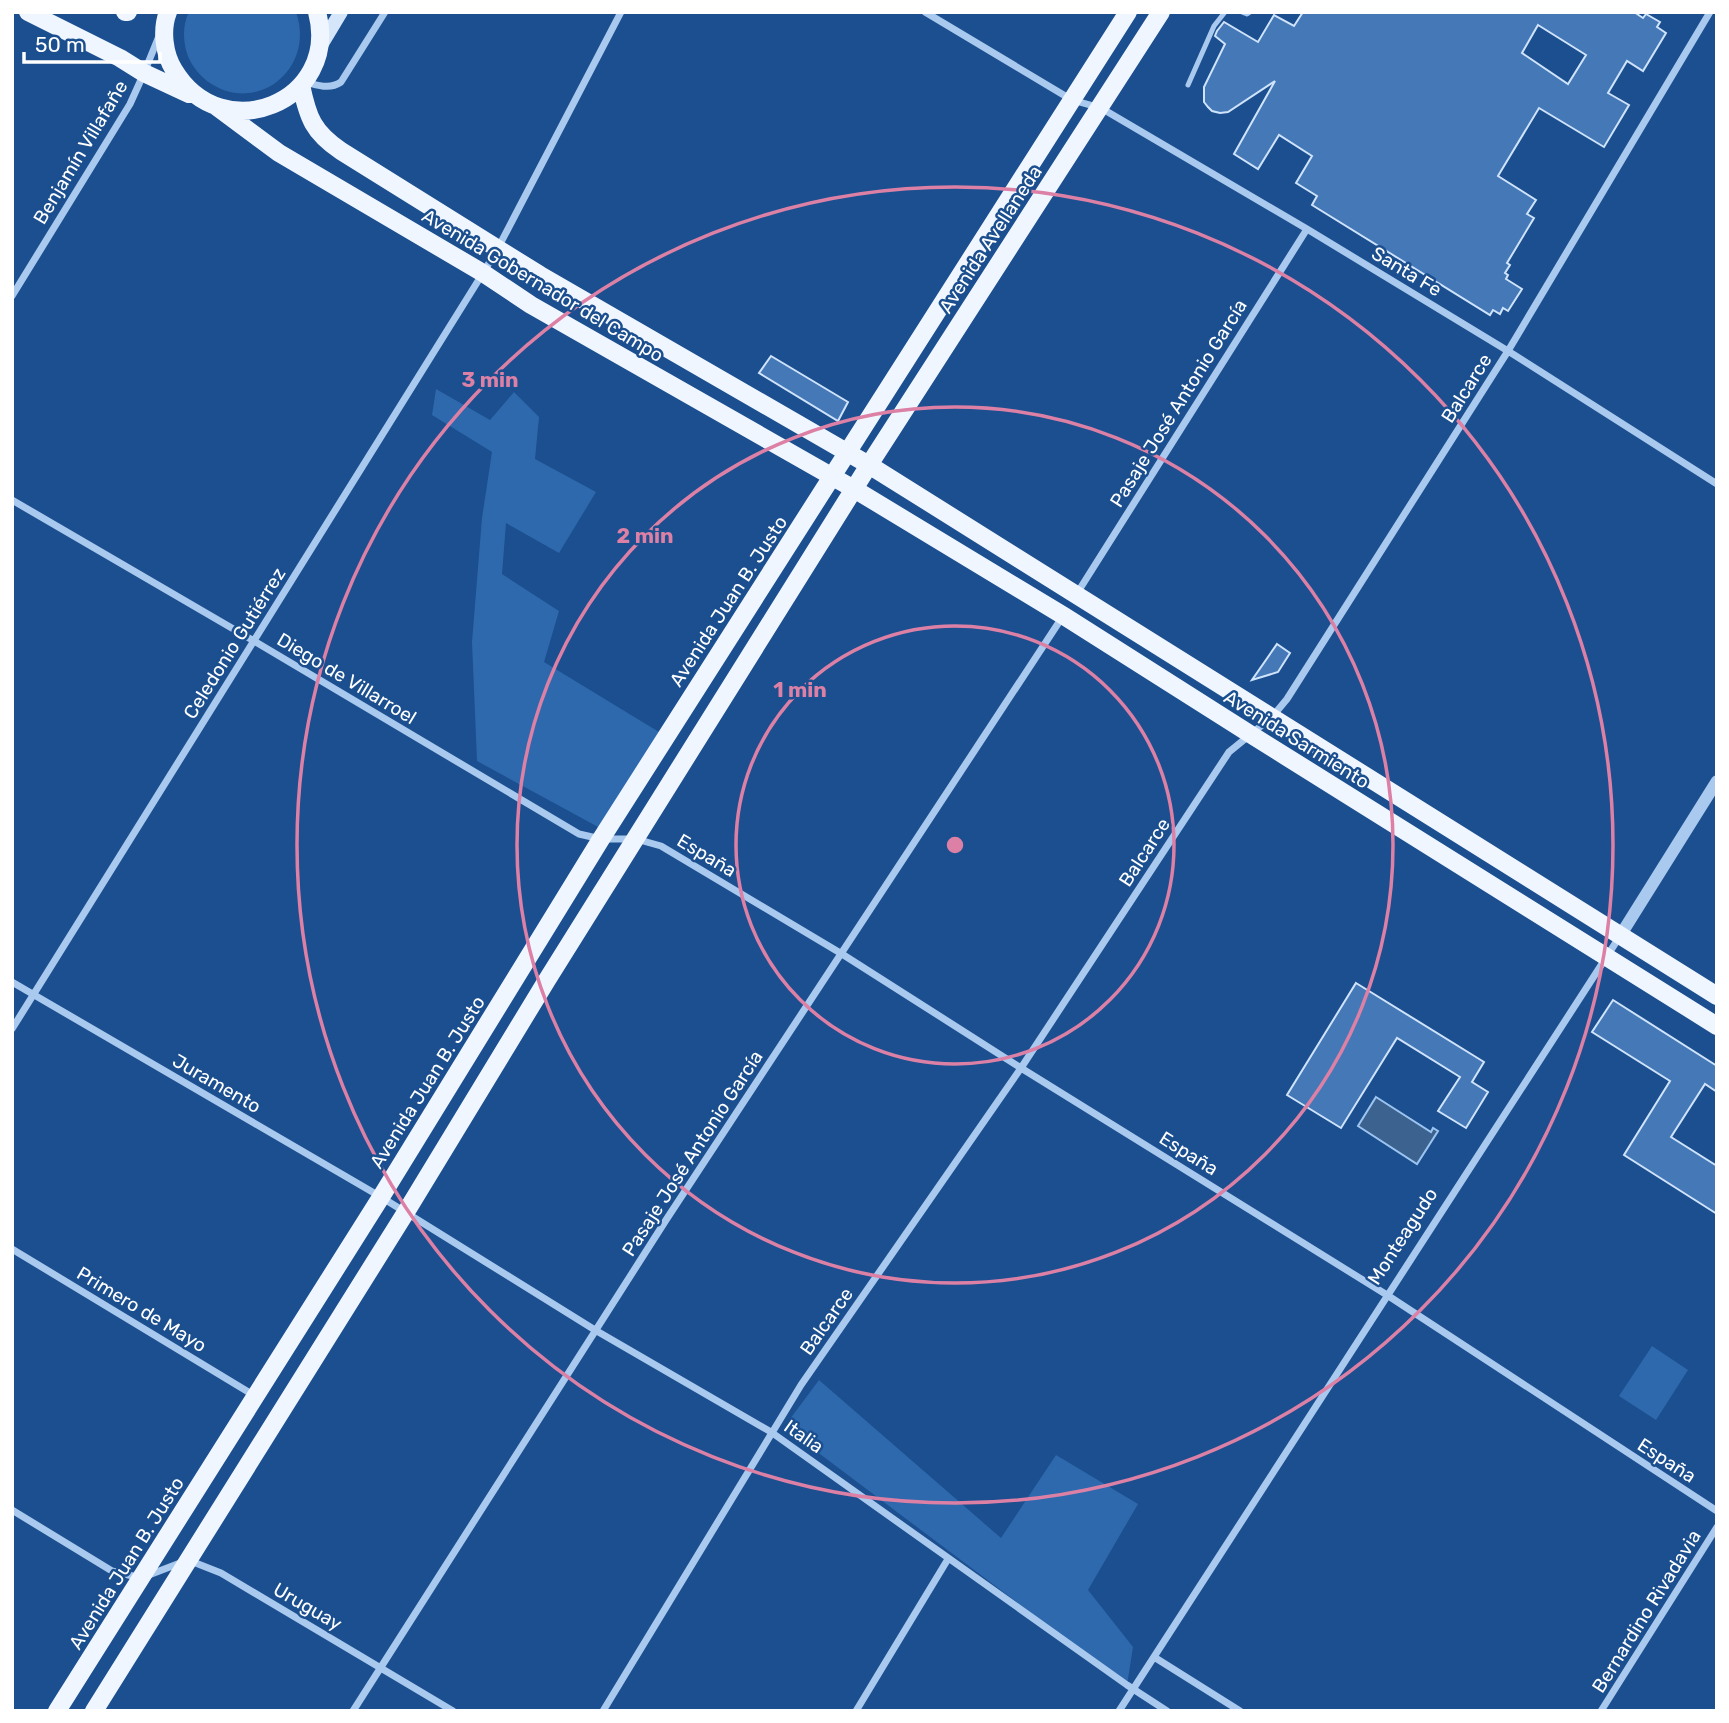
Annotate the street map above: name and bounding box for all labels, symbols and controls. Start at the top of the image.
scale bar [24,21,161,65]
text: 50 m [35,32,85,57]
street label: Benjamín Villafañe [28,76,132,228]
street label: Avenida Avellaneda [934,161,1047,318]
street label: Avenida Gobernador del Campo [418,204,668,367]
street label: Santa Fe [1367,242,1446,301]
street label: Pasaje José Antonio García [1105,295,1252,511]
street label: Balcarce [1436,350,1497,427]
text: 3 min [461,367,519,392]
street label: Avenida Juan B. Justo [665,512,792,691]
text: 2 min [617,523,673,548]
street label: Celedonio Gutiérrez [179,563,290,723]
street label: Diego de Villarroel [273,628,421,729]
text: 1 min [773,677,827,702]
street label: Avenida Sarmiento [1220,685,1374,793]
street label: Balcarce [1114,814,1175,891]
street label: España [673,829,741,882]
centre of rings [943,833,967,857]
street label: Avenida Juan B. Justo [365,992,490,1173]
street label: Pasaje José Antonio García [617,1046,768,1260]
street label: Juramento [168,1049,265,1118]
street label: España [1155,1126,1222,1180]
street label: Monteagudo [1363,1183,1442,1289]
street label: Primero de Mayo [73,1262,211,1357]
street label: Balcarce [795,1283,858,1359]
street label: Italia [780,1415,828,1458]
street label: España [1633,1433,1700,1488]
street label: Avenida Juan B. Justo [64,1473,189,1654]
street label: Bernardino Rivadavia [1587,1526,1706,1697]
street label: Uruguay [269,1578,346,1635]

